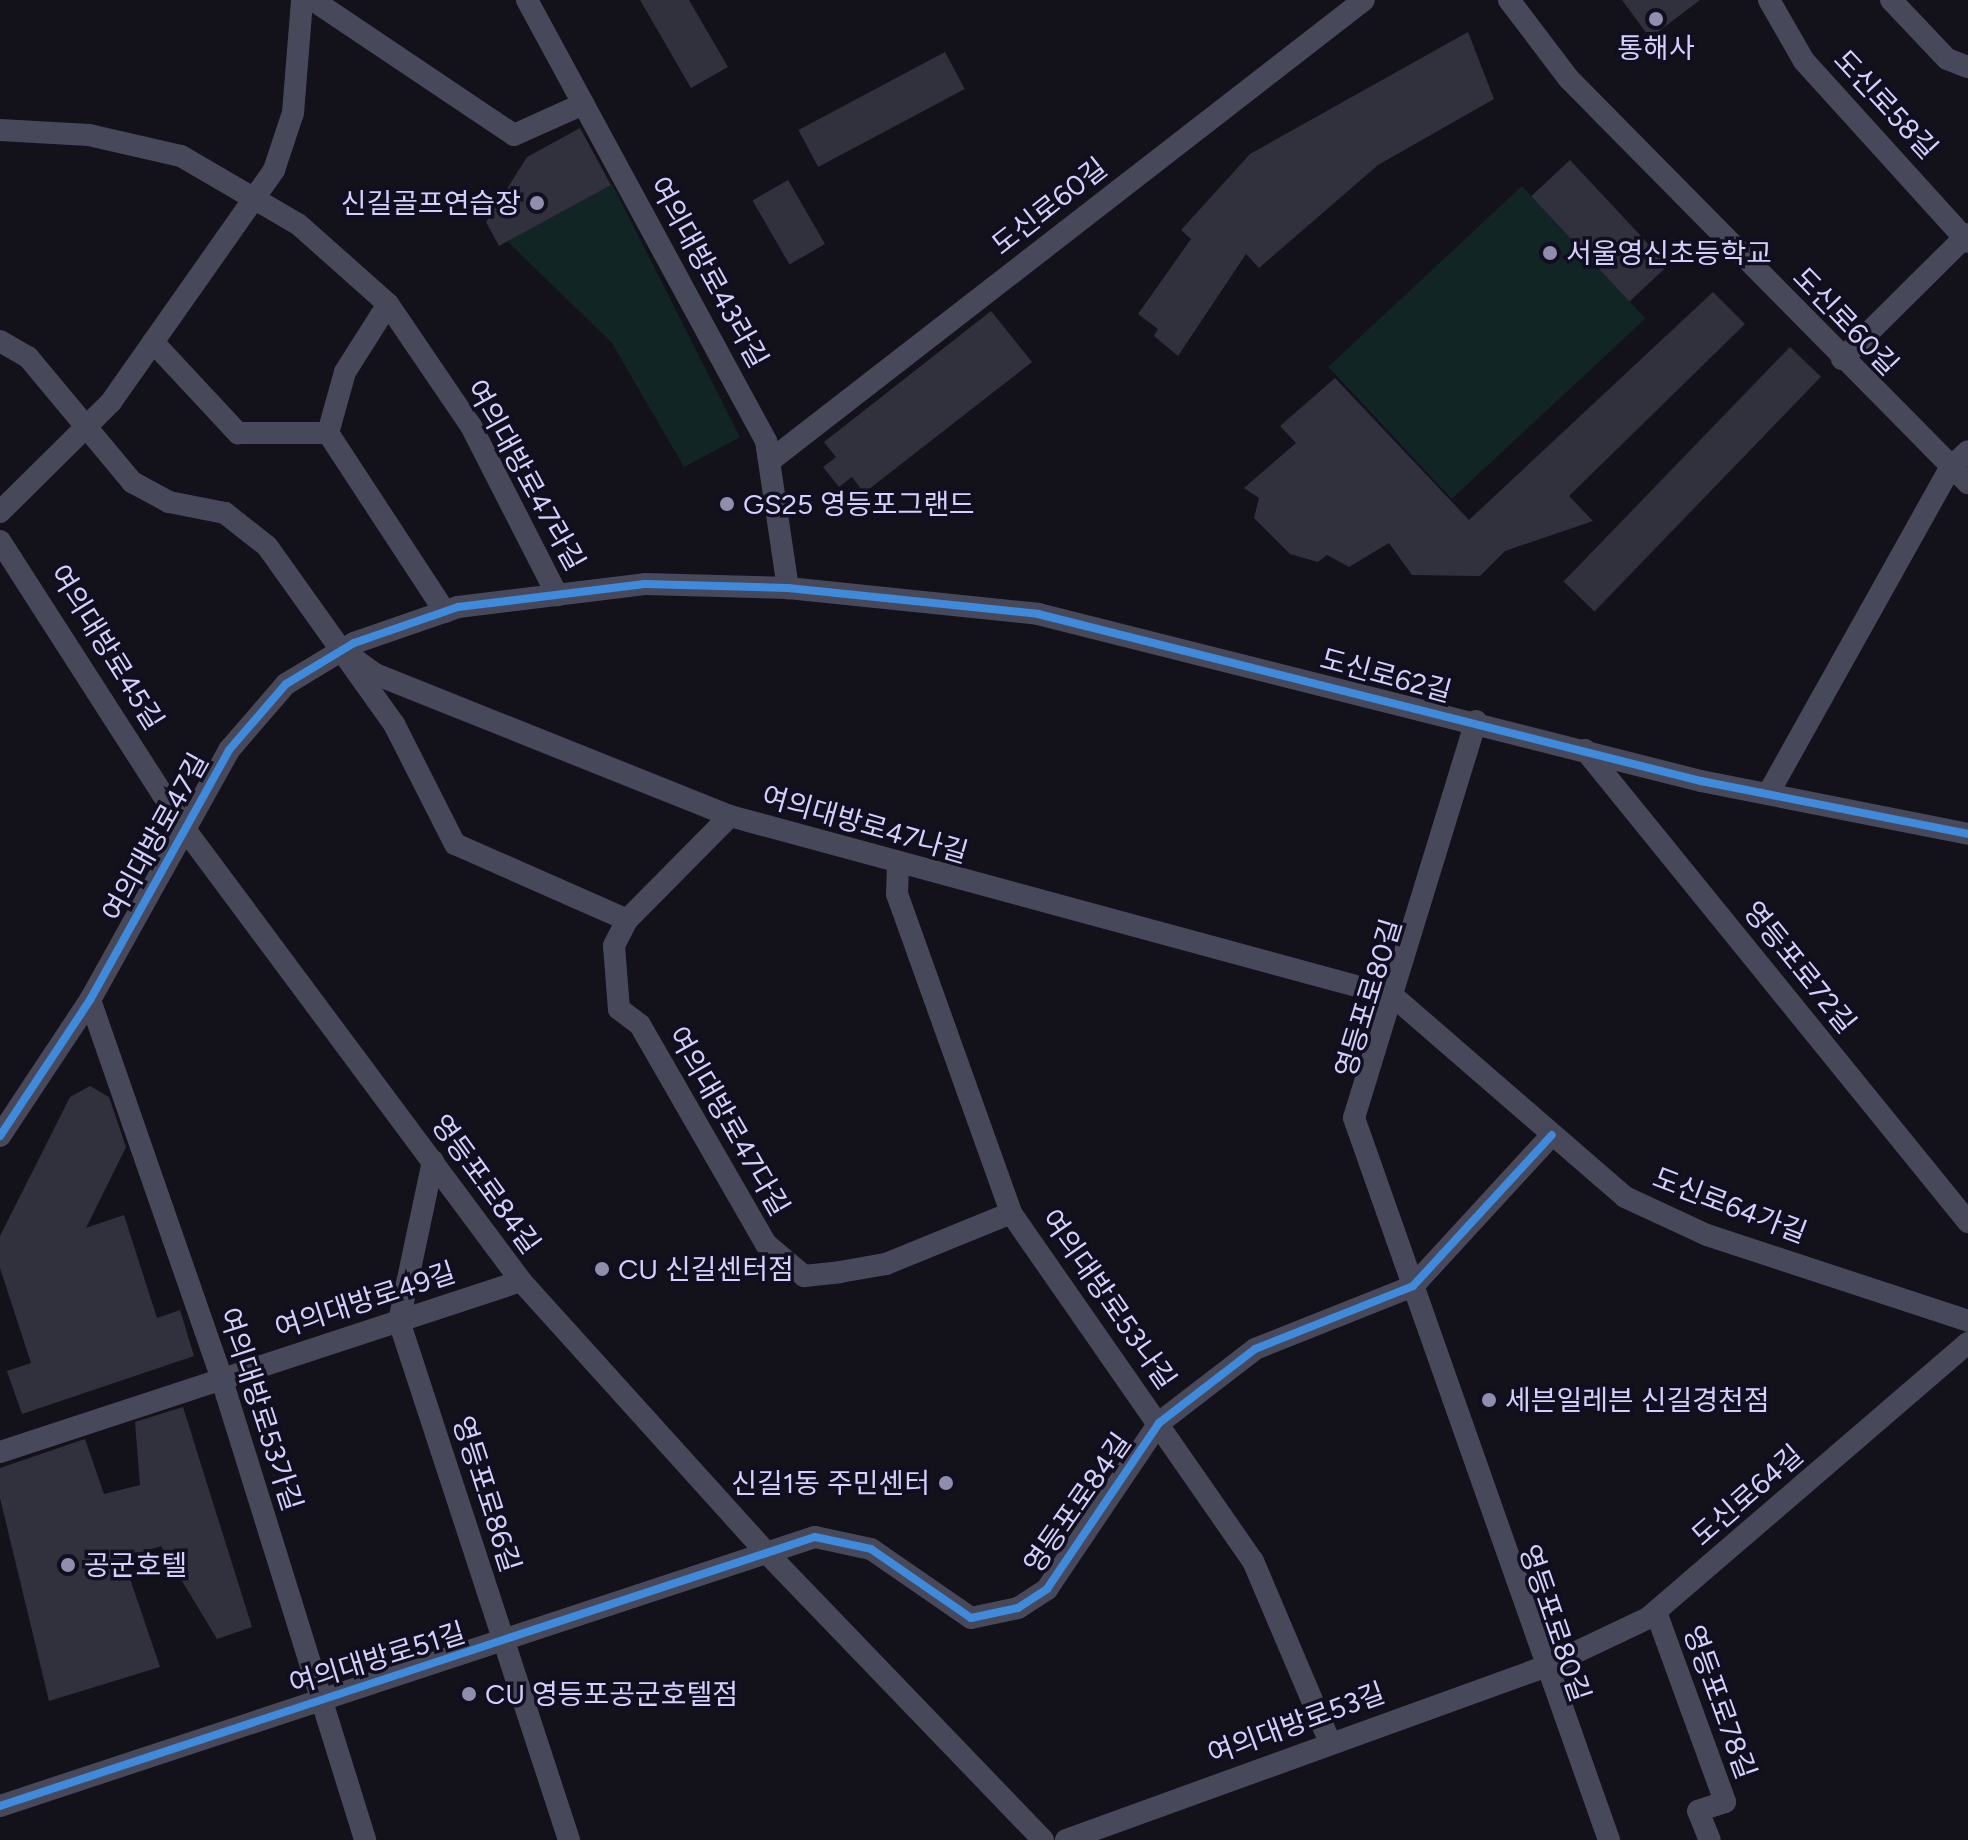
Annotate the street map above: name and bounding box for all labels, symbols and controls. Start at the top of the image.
marker: 통해사 [1647,10,1665,28]
place label: 통해사 [1617,31,1695,65]
street label: 도신로58길 [1827,43,1945,165]
street label: 도신로60길 [985,151,1113,261]
street label: 여의대방로43라길 [643,171,775,373]
place label: 신길골프연습장 [341,186,521,220]
marker: 신길골프연습장 [528,194,546,212]
place label: 서울영신초등학교 [1566,236,1772,270]
marker: 서울영신초등학교 [1541,244,1559,262]
street label: 도신로60길 [1786,260,1906,382]
street label: 여의대방로47라길 [460,374,592,576]
place label: GS25 영등포그랜드 [743,487,975,521]
marker: GS25 영등포그랜드 [718,495,736,513]
street label: 여의대방로45길 [43,558,171,736]
street label: 도신로62길 [1317,641,1455,709]
street label: 여의대방로47길 [95,747,215,927]
street label: 여의대방로47나길 [758,779,972,869]
street label: 영등포로72길 [1737,894,1863,1040]
street label: 영등포로80길 [1328,915,1408,1081]
street label: 여의대방로47다길 [661,1020,797,1222]
street label: 영등포로84길 [424,1108,548,1260]
street label: 도신로64가길 [1648,1160,1812,1250]
street label: 여의대방로53나길 [1035,1203,1183,1395]
place label: CU 신길센터점 [618,1252,794,1286]
street label: 여의대방로49길 [271,1255,459,1345]
marker: CU 신길센터점 [593,1260,611,1278]
street label: 여의대방로53가길 [212,1303,310,1515]
place label: 세븐일레븐 신길경천점 [1505,1383,1770,1417]
marker: 세븐일레븐 신길경천점 [1480,1391,1498,1409]
street label: 영등포로86길 [446,1412,528,1576]
street label: 영등포로84길 [1016,1426,1138,1580]
street label: 도신로64길 [1685,1438,1809,1552]
place label: 신길1동 주민센터 [731,1466,930,1500]
marker: 신길1동 주민센터 [937,1474,955,1492]
street label: 영등포로80길 [1512,1540,1598,1706]
place label: 공군호텔 [84,1548,187,1582]
marker: 공군호텔 [59,1556,77,1574]
street label: 여의대방로51길 [285,1615,469,1701]
street label: 영등포로78길 [1677,1621,1763,1783]
street label: 여의대방로53길 [1203,1675,1389,1771]
place label: CU 영등포공군호텔점 [485,1677,738,1711]
marker: CU 영등포공군호텔점 [460,1685,478,1703]

